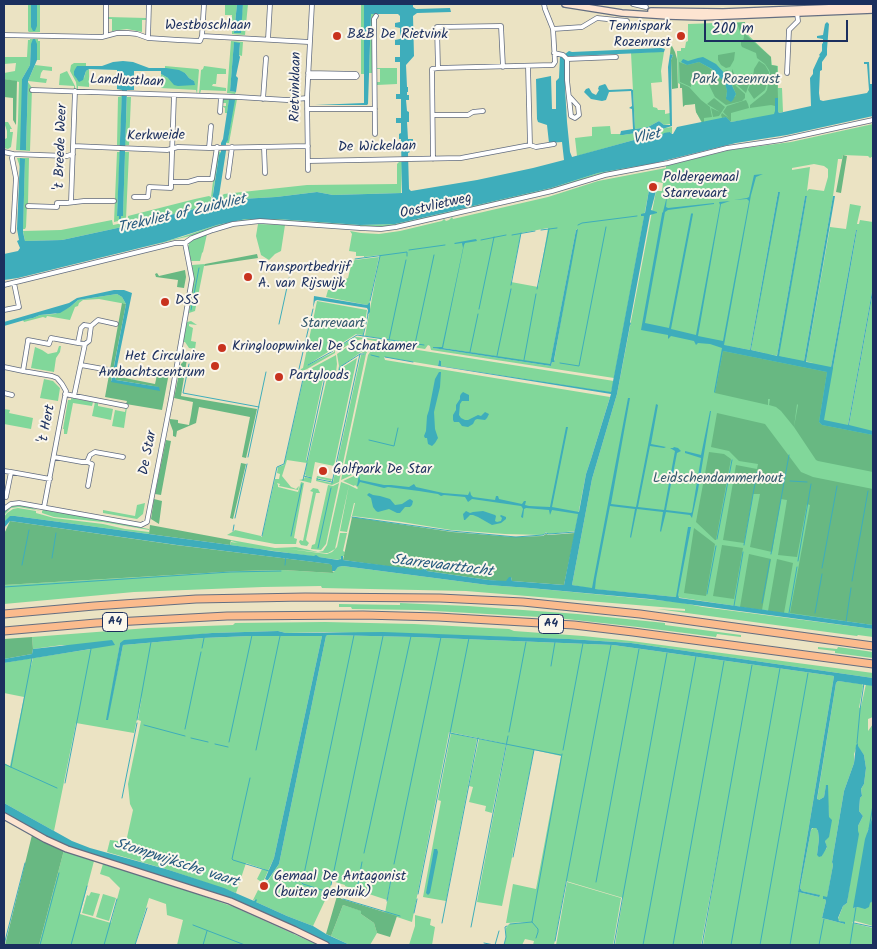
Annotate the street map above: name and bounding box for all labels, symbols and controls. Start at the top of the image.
scale bar [707,10,851,42]
text: 200 m [712,17,754,41]
street label: Westboschlaan [165,19,251,35]
place label: Tennispark Rozenrust [609,20,671,52]
place label: B&B De Rietvink [347,28,448,44]
marker: B&B De Rietvink [331,30,343,42]
marker: Tennispark Rozenrust [675,30,687,42]
street label: Rietvinklaan [288,52,306,122]
street label: Landlustlaan [90,72,164,92]
park label: Park Rozenrust [692,73,780,89]
street label: 't Breede Weer [52,104,72,190]
water label: Vliet [631,126,663,150]
street label: Kerkweide [127,128,185,146]
street label: De Wickelaan [338,139,416,157]
place label: Poldergemaal Starrevaart [663,171,739,203]
marker: Poldergemaal Starrevaart [647,181,659,193]
water label: Trekvliet of Zuidvliet [116,191,248,239]
street label: Oostvlietweg [399,191,473,223]
place label: Transportbedrijf A. van Rijswijk [258,261,351,294]
marker: Transportbedrijf A. van Rijswijk [242,271,254,283]
place label: DSS [175,294,199,310]
marker: DSS [159,296,171,308]
park label: Starrevaart [301,317,365,333]
place label: Kringloopwinkel De Schatkamer [232,340,417,356]
marker: Kringloopwinkel De Schatkamer [216,342,228,354]
place label: Het Circulaire Ambachtscentrum [98,350,205,382]
marker: Het Circulaire Ambachtscentrum [209,360,221,372]
place label: Partyloods [289,369,349,385]
marker: Partyloods [273,371,285,383]
street label: 't Hert [36,403,60,445]
street label: De Star [136,429,162,477]
place label: Golfpark De Star [333,463,432,479]
marker: Golfpark De Star [317,465,329,477]
park label: Leidschendammerhout [653,472,783,488]
water label: Starrevaarttocht [390,552,494,582]
road number: A4 [102,612,128,632]
road number: A4 [538,614,564,634]
water label: Stompwijksche vaart [112,835,240,893]
place label: Gemaal De Antagonist (buiten gebruik) [274,870,406,902]
marker: Gemaal De Antagonist (buiten gebruik) [258,880,270,892]

